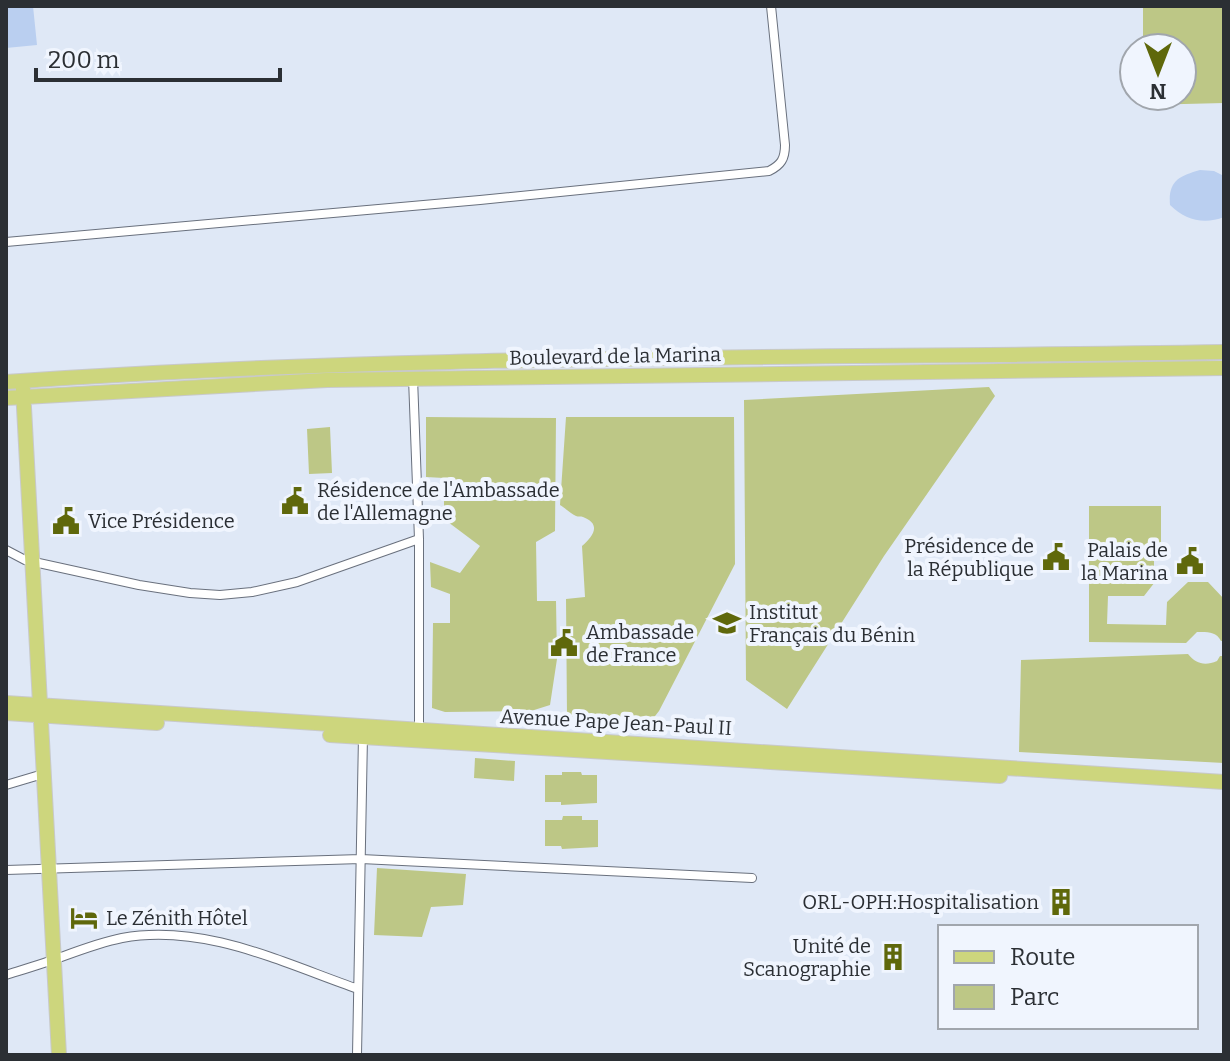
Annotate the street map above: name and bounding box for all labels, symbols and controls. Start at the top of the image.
scale bar [36,32,280,82]
north arrow [1118,32,1198,112]
text: 200 m [48,46,120,74]
text: N [1149,78,1166,105]
street label: Boulevard de la Marina [509,342,721,370]
place label: Résidence de l'Ambassade de l'Allemagne [317,478,560,525]
public building icon: Résidence de l'Ambassade de l'Allemagne [280,486,310,516]
public building icon: Vice Présidence [51,506,81,536]
place label: Vice Présidence [88,509,235,533]
place label: Présidence de la République [904,534,1034,581]
place label: Palais de la Marina [1081,538,1168,585]
public building icon: Présidence de la République [1041,542,1071,572]
public building icon: Palais de la Marina [1175,546,1205,576]
place label: Institut Français du Bénin [749,600,916,647]
school or university icon: Institut Français du Bénin [712,608,742,638]
place label: Ambassade de France [586,620,694,667]
public building icon: Ambassade de France [549,628,579,658]
street label: Avenue Pape Jean-Paul II [499,704,733,740]
building icon: ORL-OPH:Hospitalisation [1046,887,1076,917]
place label: ORL-OPH:Hospitalisation [802,890,1039,914]
hotel icon: Le Zénith Hôtel [69,903,99,933]
place label: Le Zénith Hôtel [106,906,248,930]
legend [938,925,1198,1029]
place label: Unité de Scanographie [743,934,871,981]
building icon: Unité de Scanographie [878,942,908,972]
text: Route [1010,943,1075,971]
text: Parc [1010,983,1059,1011]

